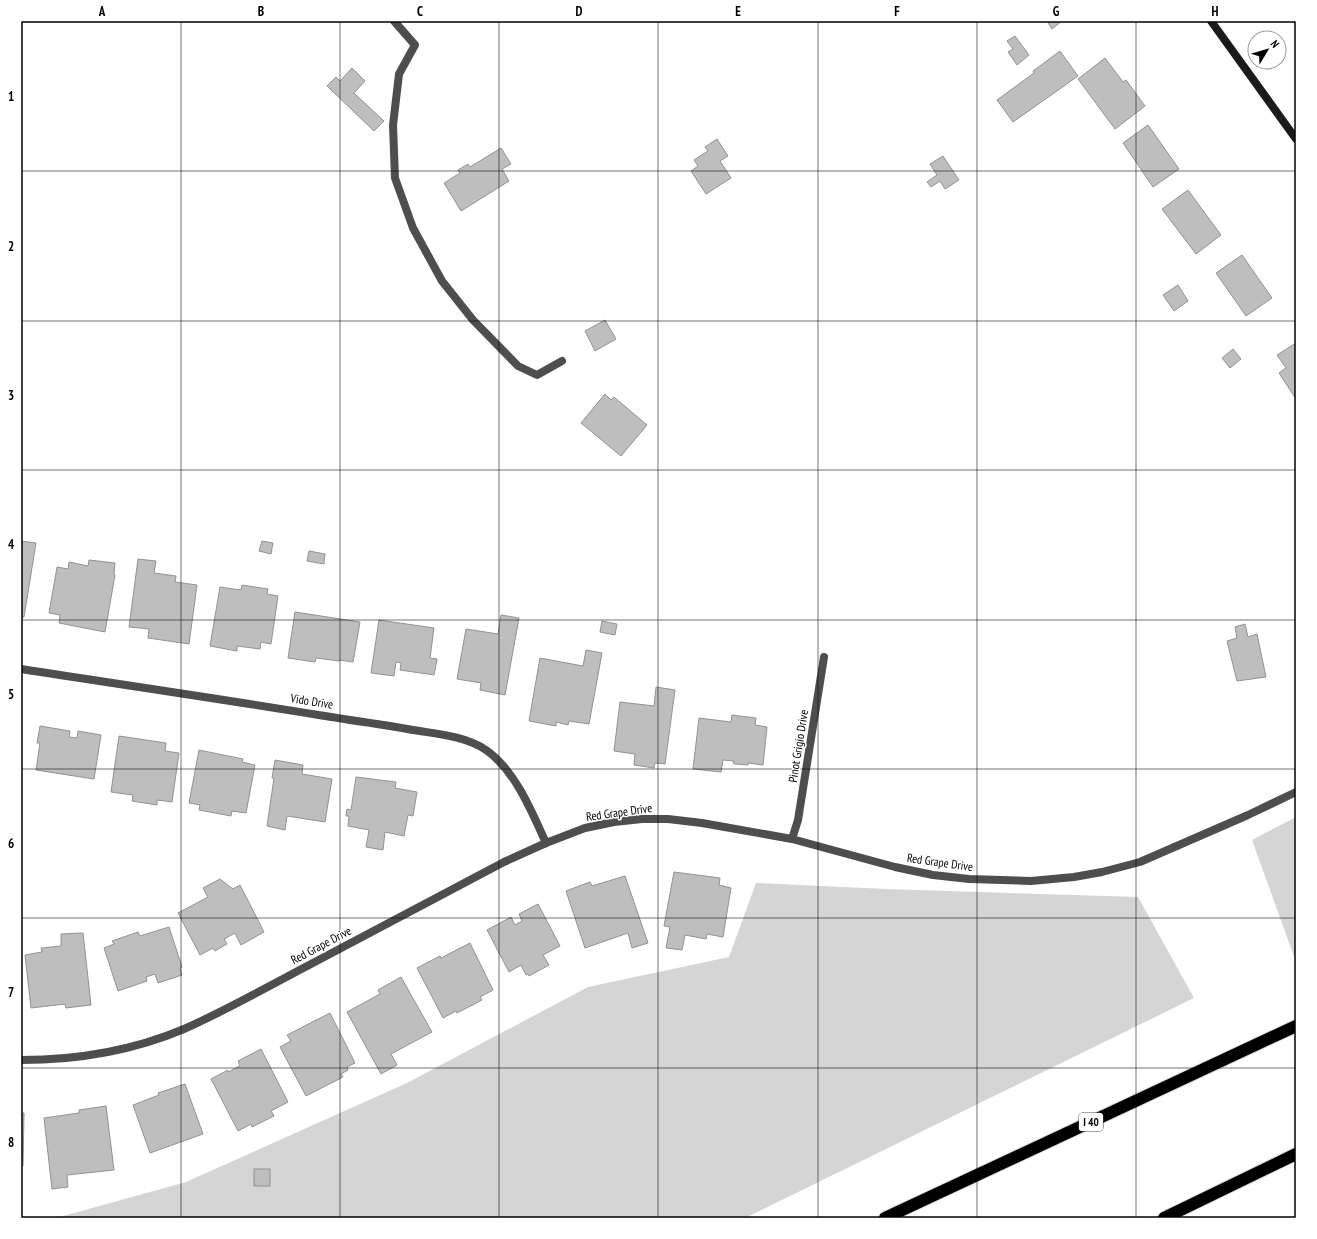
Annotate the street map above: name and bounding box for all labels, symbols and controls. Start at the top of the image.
text: A [98,3,106,20]
text: B [258,3,264,20]
text: C [417,3,423,20]
text: D [576,3,583,20]
text: E [735,3,741,20]
text: F [894,3,900,20]
text: G [1053,3,1060,20]
text: H [1212,3,1219,20]
north arrow [1247,30,1287,70]
text: N [1268,37,1282,51]
text: 1 [8,88,14,105]
text: 2 [8,238,14,255]
text: 3 [8,387,14,404]
text: 4 [8,536,15,553]
text: 5 [8,686,14,703]
street label: Vido Drive [289,690,334,712]
street label: Pinot Grigio Drive [785,709,811,783]
street label: Red Grape Drive [585,800,653,824]
text: 6 [8,835,14,852]
street label: Red Grape Drive [906,850,974,874]
street label: Red Grape Drive [288,923,354,967]
text: 7 [8,984,14,1001]
road number: I 40 [1079,1113,1103,1131]
text: 8 [8,1134,14,1151]

